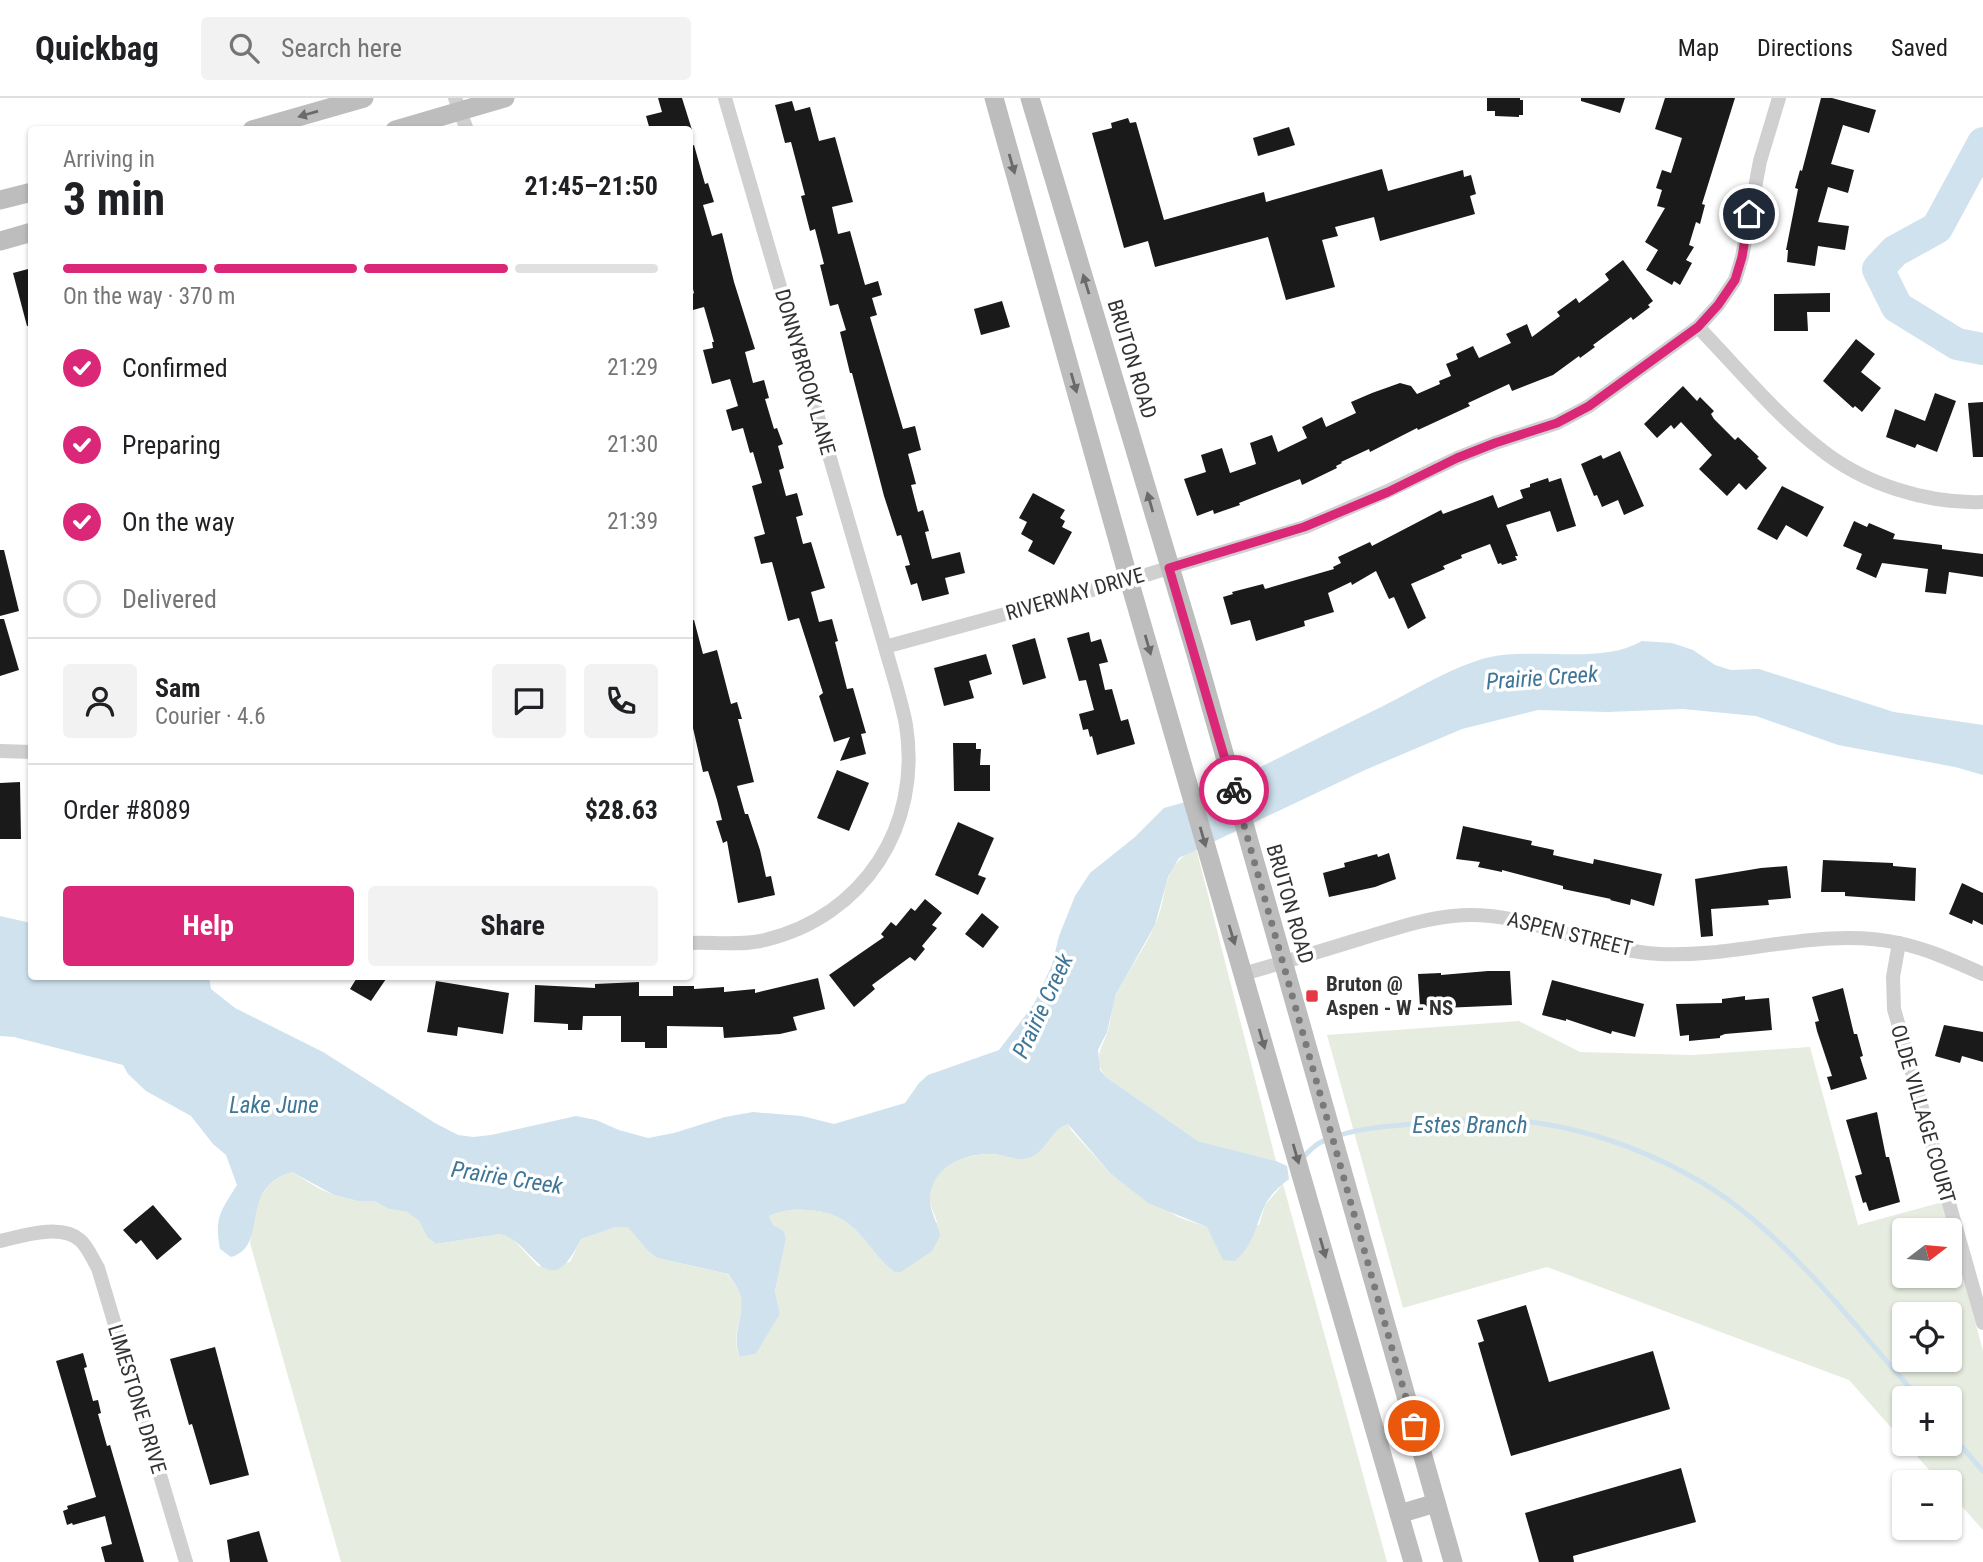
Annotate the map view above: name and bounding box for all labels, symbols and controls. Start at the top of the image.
search box [201,17,691,80]
text: Quickbag [35,29,159,68]
icon: search [225,29,263,67]
text: Search here [281,33,402,63]
text: Map [1678,34,1719,62]
text: Directions [1757,34,1853,62]
text: Saved [1891,34,1948,62]
one-way arrow [298,109,319,119]
text: Arriving in [63,146,155,173]
one-way arrow [1008,154,1018,175]
text: 21:45–21:50 [524,171,658,201]
text: 3 min [63,172,165,226]
pin [1719,184,1779,244]
icon: home [1730,195,1768,233]
one-way arrow [1080,273,1090,294]
text: On the way · 370 m [63,283,235,310]
street label: DONNYBROOK LANE [770,286,840,458]
street label: BRUTON ROAD [1103,297,1161,421]
icon: check [63,349,101,387]
text: Confirmed [122,353,228,383]
text: 21:29 [607,354,658,381]
one-way arrow [1069,373,1079,394]
icon: check [63,426,101,464]
text: Preparing [122,430,221,460]
text: 21:30 [607,431,658,458]
one-way arrow [1145,491,1155,512]
icon: check [63,503,101,541]
text: On the way [122,507,235,537]
text: 21:39 [607,508,658,535]
street label: RIVERWAY DRIVE [1003,563,1147,625]
text: Delivered [122,584,217,614]
one-way arrow [1143,635,1154,657]
water label: Prairie Creek [1485,661,1600,695]
button: person [63,664,137,738]
button: chat [492,664,566,738]
button: phone [584,664,658,738]
text: Sam [155,673,201,703]
text: Courier · 4.6 [155,703,266,730]
courier [1199,755,1269,825]
icon: bike [1215,771,1253,809]
text: Order #8089 [63,795,191,825]
text: $28.63 [585,795,658,825]
one-way arrow [1199,827,1209,848]
street label: BRUTON ROAD [1261,841,1319,967]
button: Help [63,886,354,966]
button: Share [368,886,658,966]
street label: ASPEN STREET [1505,907,1635,961]
one-way arrow [1227,925,1237,946]
water label: Prairie Creek [1007,949,1079,1063]
place label: Bruton @ Aspen - W - NS [1326,972,1453,1020]
marker: Bruton @ Aspen - W - NS [1304,988,1320,1004]
street label: OLDE VILLAGE COURT [1886,1022,1960,1206]
one-way arrow [1258,1029,1268,1050]
water label: Lake June [229,1092,319,1119]
water label: Estes Branch [1413,1112,1527,1139]
one-way arrow [1291,1144,1301,1165]
water label: Prairie Creek [449,1156,566,1200]
north arrow [1892,1218,1962,1288]
map controls [1892,1218,1962,1540]
one-way arrow [1318,1238,1328,1259]
button: locate [1892,1302,1962,1372]
street label: LIMESTONE DRIVE [103,1322,171,1476]
button: + [1892,1386,1962,1456]
pin [1384,1396,1444,1456]
icon: bag [1395,1407,1433,1445]
button: − [1892,1470,1962,1540]

